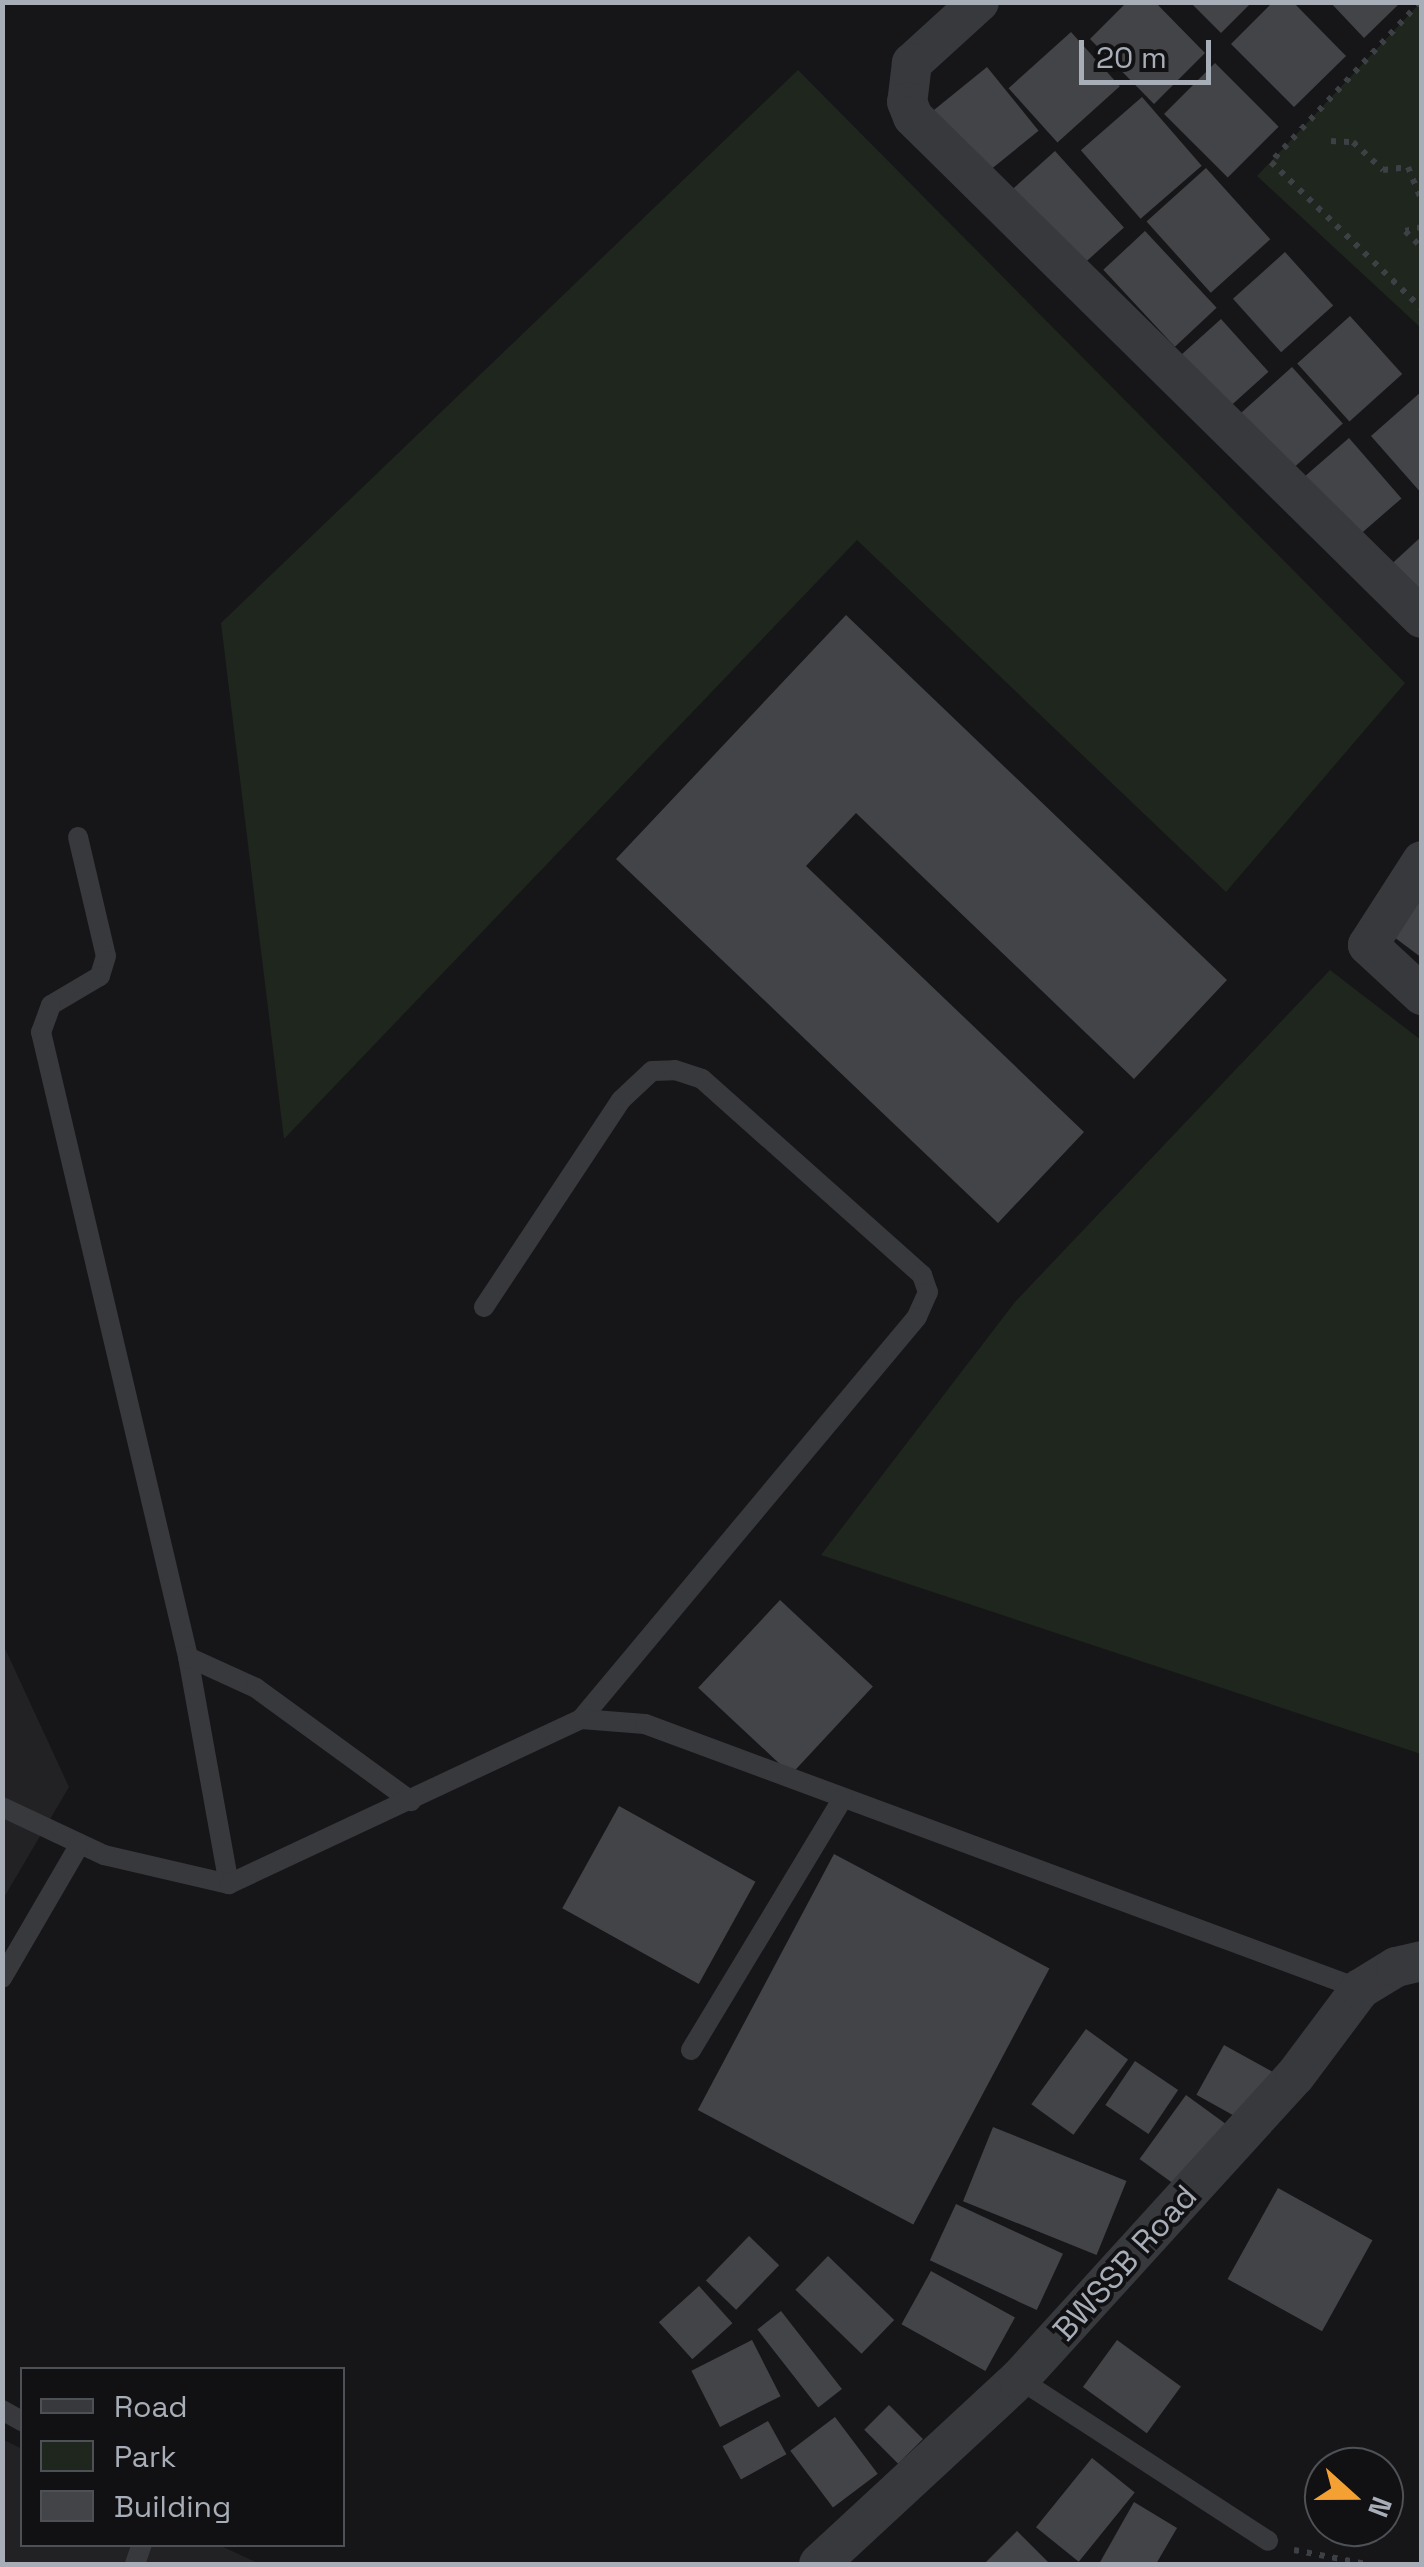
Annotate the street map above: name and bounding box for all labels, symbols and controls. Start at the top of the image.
scale bar [1084,20,1216,82]
text: 20 m [1096,38,1167,77]
street label: BWSSB Road [1045,2177,1205,2349]
legend [20,2367,345,2547]
text: Road [114,2387,188,2426]
text: Park [114,2437,176,2476]
north arrow [1304,2447,1404,2547]
text: Building [114,2487,231,2526]
text: N [1360,2492,1400,2522]

